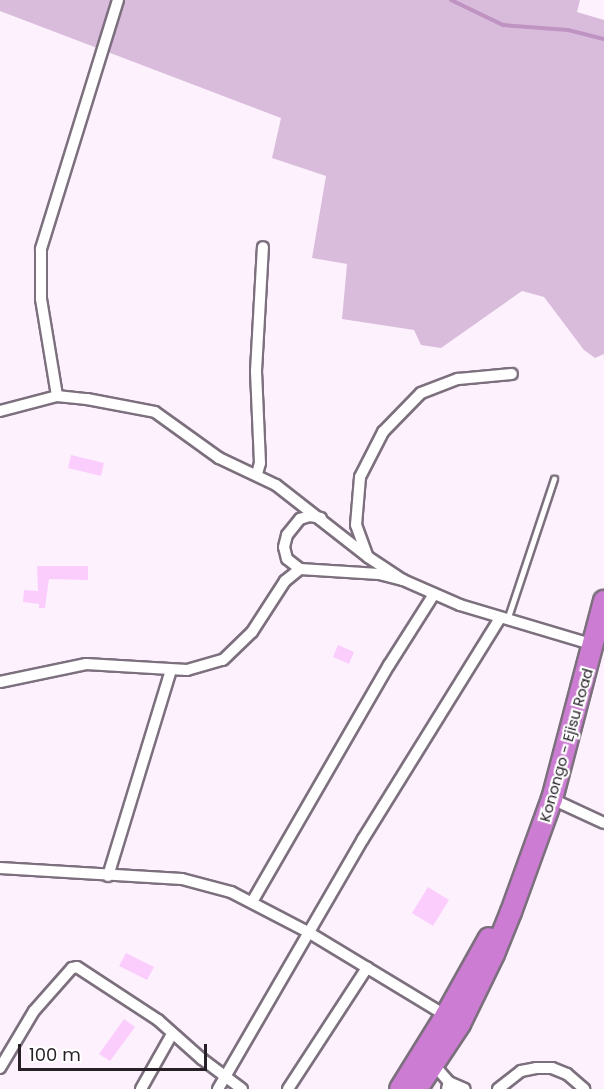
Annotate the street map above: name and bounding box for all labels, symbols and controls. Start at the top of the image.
street label: Konongo - Ejisu Road [535,666,597,824]
scale bar [21,1032,210,1070]
text: 100 m [29,1042,81,1067]

